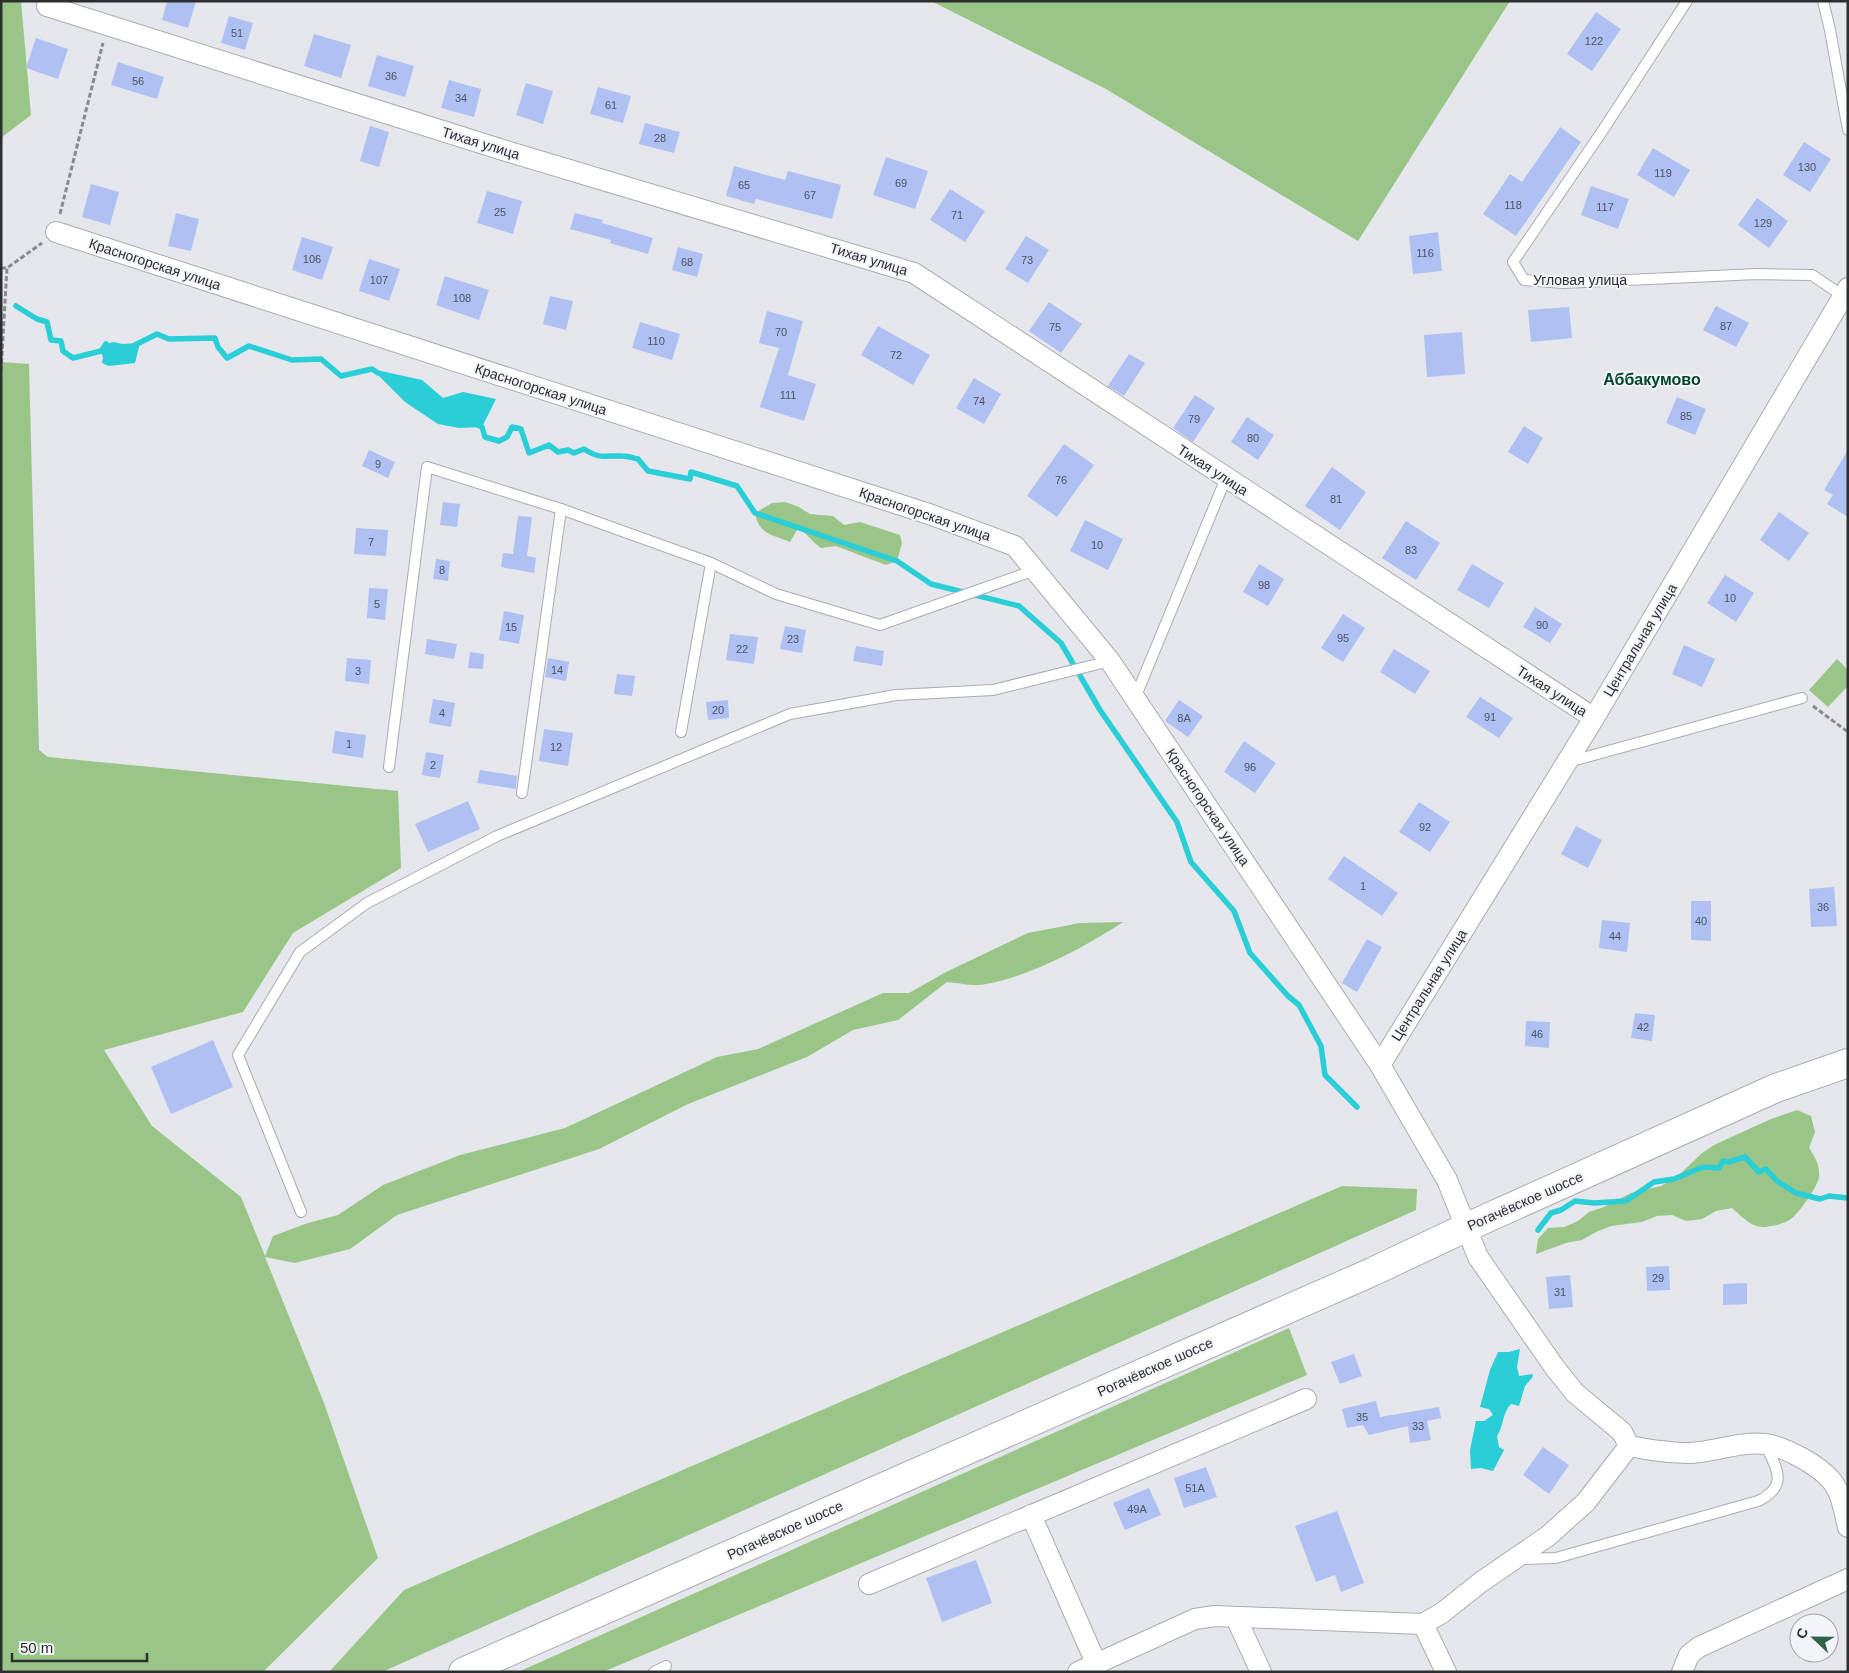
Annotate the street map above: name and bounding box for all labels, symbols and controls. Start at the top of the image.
house number: 51 [231,27,243,39]
house number: 122 [1585,35,1603,47]
house number: 36 [385,70,397,82]
house number: 56 [132,75,144,87]
house number: 34 [455,92,467,104]
house number: 61 [605,99,617,111]
street label: Тихая улица [440,124,522,162]
house number: 28 [654,132,666,144]
house number: 130 [1798,161,1816,173]
house number: 119 [1654,167,1672,179]
house number: 69 [895,177,907,189]
house number: 65 [738,179,750,191]
house number: 67 [804,189,816,201]
house number: 118 [1504,199,1522,211]
house number: 117 [1596,201,1614,213]
house number: 25 [494,206,506,218]
house number: 71 [951,209,963,221]
house number: 129 [1754,217,1772,229]
street label: Красногорская улица [87,235,223,293]
street label: Тихая улица [828,240,910,278]
house number: 116 [1416,247,1434,259]
house number: 106 [303,253,321,265]
house number: 73 [1021,254,1033,266]
house number: 68 [681,256,693,268]
street label: Угловая улица [1533,272,1627,288]
house number: 107 [370,274,388,286]
house number: 108 [453,292,471,304]
house number: 87 [1720,320,1732,332]
house number: 75 [1049,321,1061,333]
house number: 70 [775,326,787,338]
house number: 110 [647,335,665,347]
house number: 72 [890,349,902,361]
street label: Красногорская улица [473,360,609,418]
district label: Аббакумово [1603,371,1701,388]
house number: 111 [780,389,796,401]
house number: 74 [973,395,985,407]
house number: 85 [1680,410,1692,422]
house number: 79 [1188,413,1200,425]
house number: 80 [1247,432,1259,444]
street label: Тихая улица [1175,441,1251,499]
house number: 9 [375,458,381,470]
house number: 76 [1055,474,1067,486]
street label: Красногорская улица [857,484,993,544]
house number: 81 [1330,493,1342,505]
house number: 7 [368,536,374,548]
house number: 10 [1091,539,1103,551]
house number: 83 [1405,544,1417,556]
house number: 8 [439,564,445,576]
house number: 98 [1258,579,1270,591]
street label: Центральная улица [1600,580,1680,699]
house number: 10 [1724,592,1736,604]
house number: 5 [374,598,380,610]
house number: 90 [1536,619,1548,631]
house number: 15 [505,621,517,633]
house number: 95 [1337,632,1349,644]
house number: 23 [787,633,799,645]
house number: 22 [736,643,748,655]
street label: Тихая улица [1514,662,1590,720]
house number: 14 [551,664,563,676]
house number: 3 [355,665,361,677]
house number: 20 [712,704,724,716]
house number: 4 [439,707,445,719]
house number: 91 [1484,711,1496,723]
house number: 8А [1177,712,1191,724]
house number: 1 [346,738,352,750]
house number: 12 [550,741,562,753]
street label: Красногорская улица [1163,745,1253,869]
house number: 2 [430,759,436,771]
house number: 96 [1244,761,1256,773]
house number: 92 [1419,821,1431,833]
house number: 1 [1360,880,1366,892]
house number: 36 [1817,901,1829,913]
house number: 40 [1695,915,1707,927]
street label: Центральная улица [1388,926,1470,1044]
house number: 44 [1609,930,1621,942]
house number: 42 [1637,1021,1649,1033]
house number: 46 [1531,1028,1543,1040]
street label: Рогачёвское шоссе [1465,1168,1585,1234]
house number: 29 [1652,1272,1664,1284]
house number: 31 [1554,1286,1566,1298]
street label: Рогачёвское шоссе [1095,1334,1215,1400]
house number: 35 [1356,1411,1368,1423]
house number: 33 [1412,1420,1424,1432]
house number: 51А [1185,1482,1205,1494]
street label: Рогачёвское шоссе [725,1497,845,1563]
house number: 49А [1127,1503,1147,1515]
north arrow [1789,1613,1839,1663]
text: С [1793,1625,1811,1641]
scale bar [12,1630,148,1662]
text: 50 m [20,1639,53,1656]

